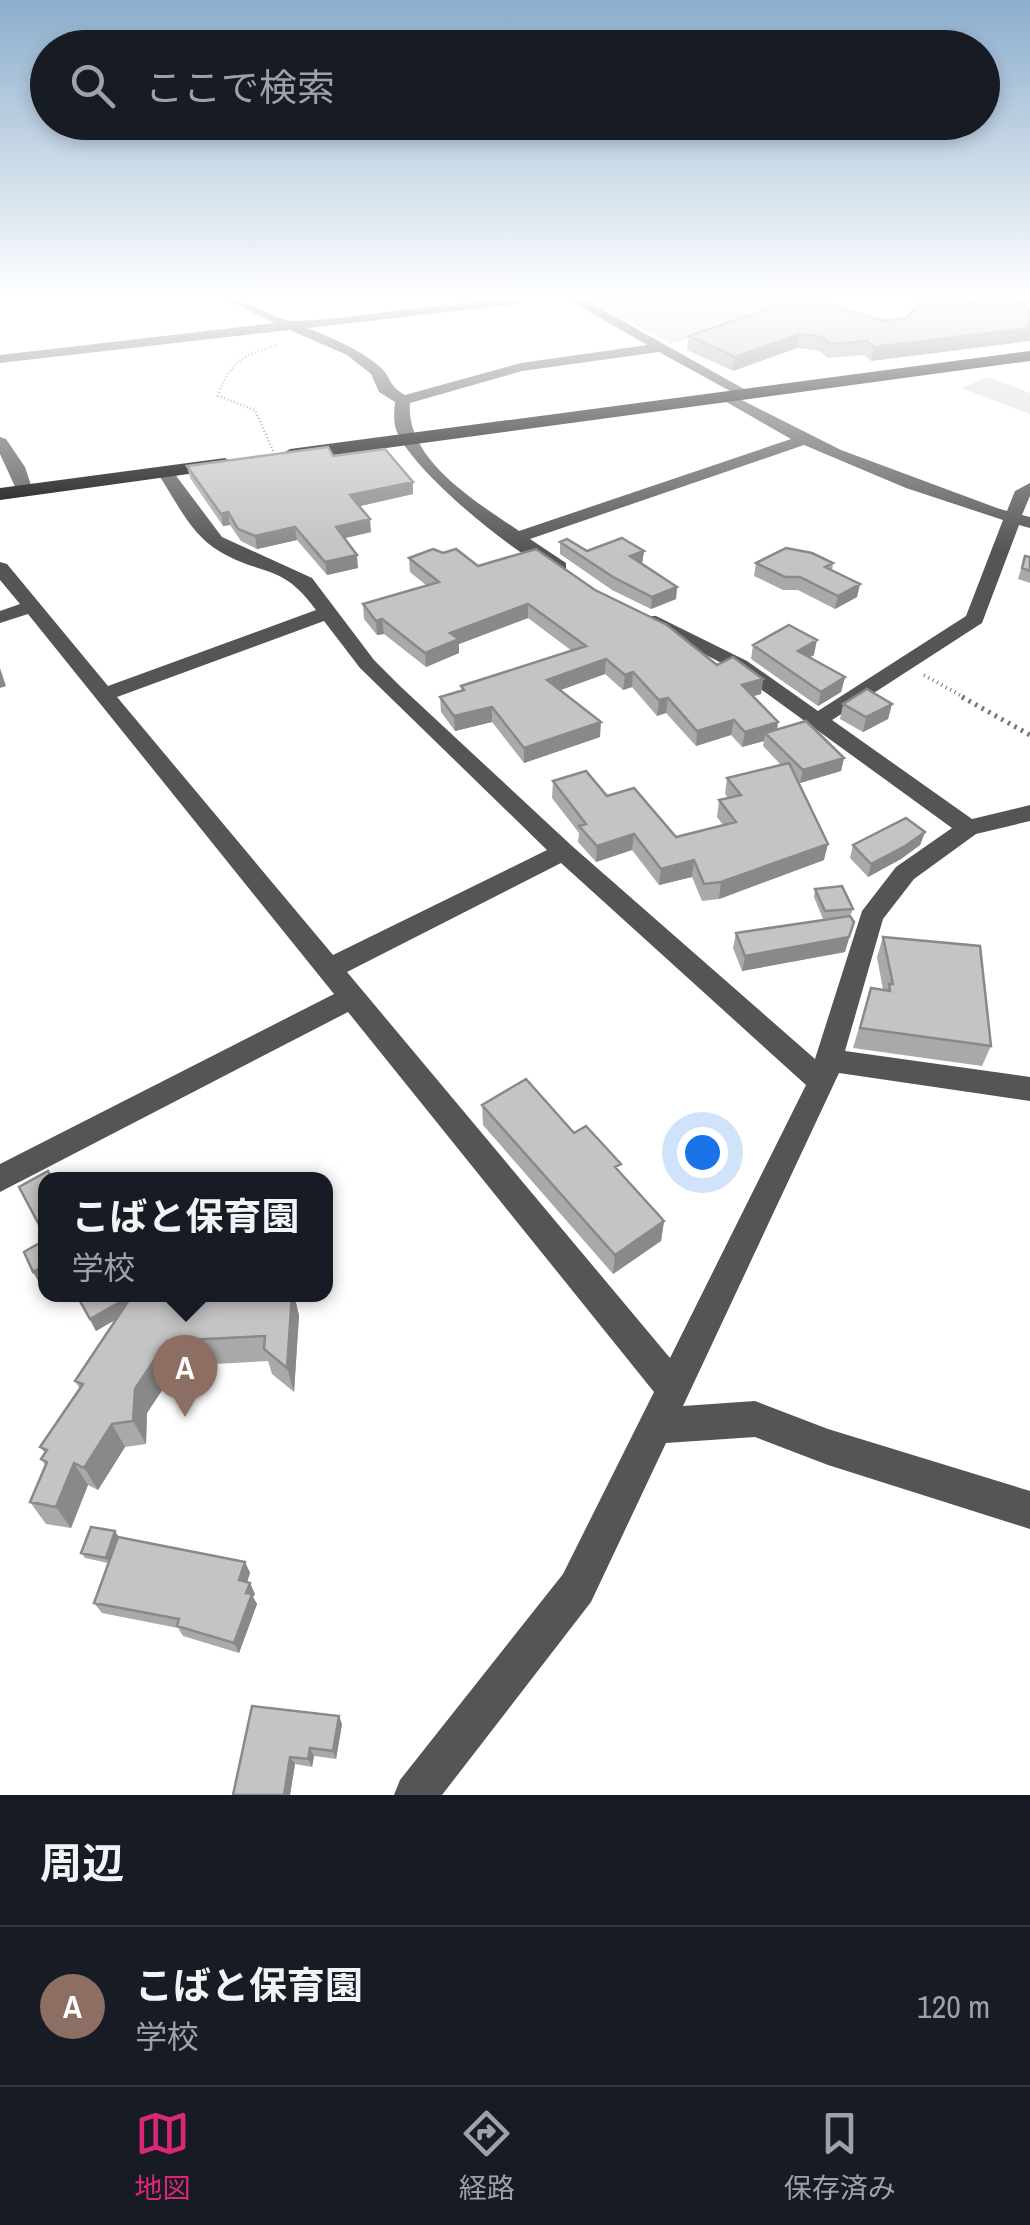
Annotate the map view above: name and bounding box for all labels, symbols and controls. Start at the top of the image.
search box [30,30,1000,140]
icon: search [65,58,120,113]
text: ここで検索 [145,62,335,113]
your location [677,1127,728,1178]
popup [38,1172,333,1302]
text: こばと保育園 [71,1191,300,1242]
text: 学校 [71,1246,136,1289]
pin: A [152,1334,218,1417]
text: 周辺 [40,1835,124,1891]
text: こばと保育園 [135,1960,363,2011]
text: A [63,1985,82,2028]
text: 120 m [917,1985,990,2028]
text: 学校 [135,2015,199,2058]
tab: 地図 [134,2106,190,2207]
tab: 経路 [459,2106,515,2207]
tab: 保存済み [784,2106,896,2207]

